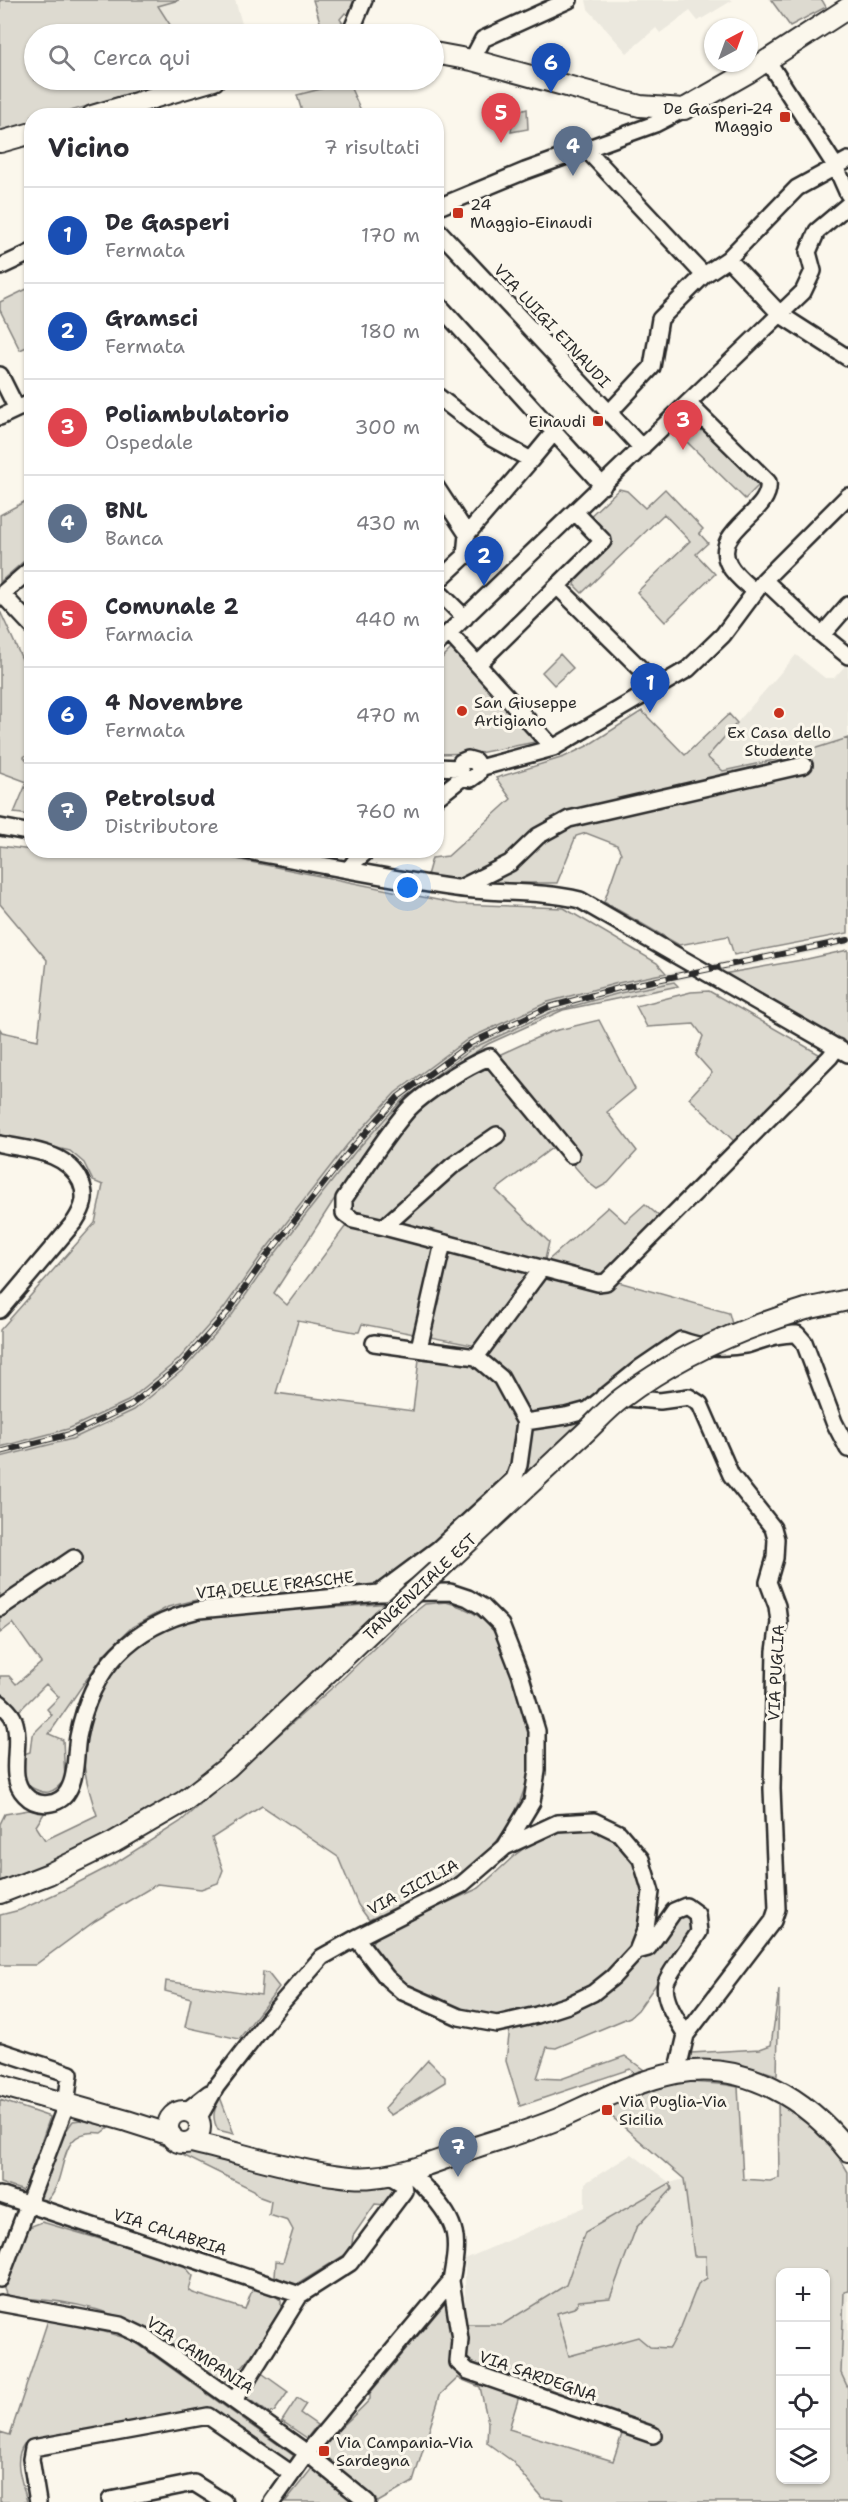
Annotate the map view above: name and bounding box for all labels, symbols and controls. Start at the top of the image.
north arrow [704,18,758,72]
search box [24,24,444,90]
icon: search [45,41,78,74]
text: Cerca qui [93,43,191,72]
pin: 6 [532,44,570,93]
pin: 5 [482,94,520,143]
place label: De Gasperi-24 Maggio [663,98,773,137]
marker: De Gasperi-24 Maggio [778,110,792,124]
pin: 4 [554,126,592,176]
text: Vicino [48,130,130,165]
text: 7 risultati [324,134,420,160]
place label: 24 Maggio-Einaudi [470,194,592,233]
marker: 24 Maggio-Einaudi [451,206,465,220]
text: De Gasperi [105,208,230,237]
text: 1 [63,222,72,248]
text: 170 m [361,222,420,248]
text: Fermata [105,237,185,263]
street label: VIA LUIGI EINAUDI [489,260,615,392]
text: Gramsci [105,304,198,333]
text: 2 [61,318,75,344]
text: 180 m [360,318,420,344]
text: Fermata [105,333,185,359]
text: Poliambulatorio [105,400,289,429]
pin: 3 [664,400,702,450]
place label: Einaudi [529,411,586,432]
text: 3 [61,414,75,440]
text: 300 m [354,414,420,440]
marker: Einaudi [591,414,605,428]
text: Ospedale [105,429,193,455]
text: BNL [105,496,148,525]
text: 4 [61,510,75,536]
text: 430 m [356,510,420,536]
text: Banca [105,525,163,551]
pin: 2 [464,536,504,586]
text: Comunale 2 [105,592,239,621]
text: 5 [61,606,74,632]
text: 440 m [355,606,420,632]
text: Farmacia [105,621,193,647]
pin: 1 [630,664,670,713]
text: 4 Novembre [105,688,243,717]
place label: San Giuseppe Artigiano [474,692,577,731]
text: 6 [61,702,75,728]
text: 470 m [356,702,420,728]
marker: San Giuseppe Artigiano [455,704,469,718]
marker: Ex Casa dello Studente [772,706,786,720]
text: Fermata [105,717,185,743]
place label: Ex Casa dello Studente [727,722,831,761]
text: Petrolsud [105,784,215,813]
text: 7 [61,798,75,824]
text: 760 m [355,798,420,824]
text: Distributore [105,813,219,839]
your location [393,873,422,902]
street label: TANGENZIALE EST [359,1529,481,1645]
street label: VIA DELLE FRASCHE [195,1566,355,1604]
street label: VIA PUGLIA [763,1624,789,1722]
street label: VIA SICILIA [364,1854,462,1920]
place label: Via Puglia-Via Sicilia [619,2091,727,2130]
marker: Via Puglia-Via Sicilia [600,2103,614,2117]
pin: 7 [438,2128,478,2177]
street label: VIA CALABRIA [111,2204,229,2260]
map controls [776,2268,830,2484]
button: + [776,2268,830,2322]
street label: VIA CAMPANIA [142,2311,258,2399]
button: − [776,2322,830,2376]
street label: VIA SARDEGNA [476,2346,600,2406]
button: locate [776,2376,830,2430]
button: layers [776,2430,830,2484]
place label: Via Campania-Via Sardegna [336,2432,473,2471]
marker: Via Campania-Via Sardegna [317,2444,331,2458]

